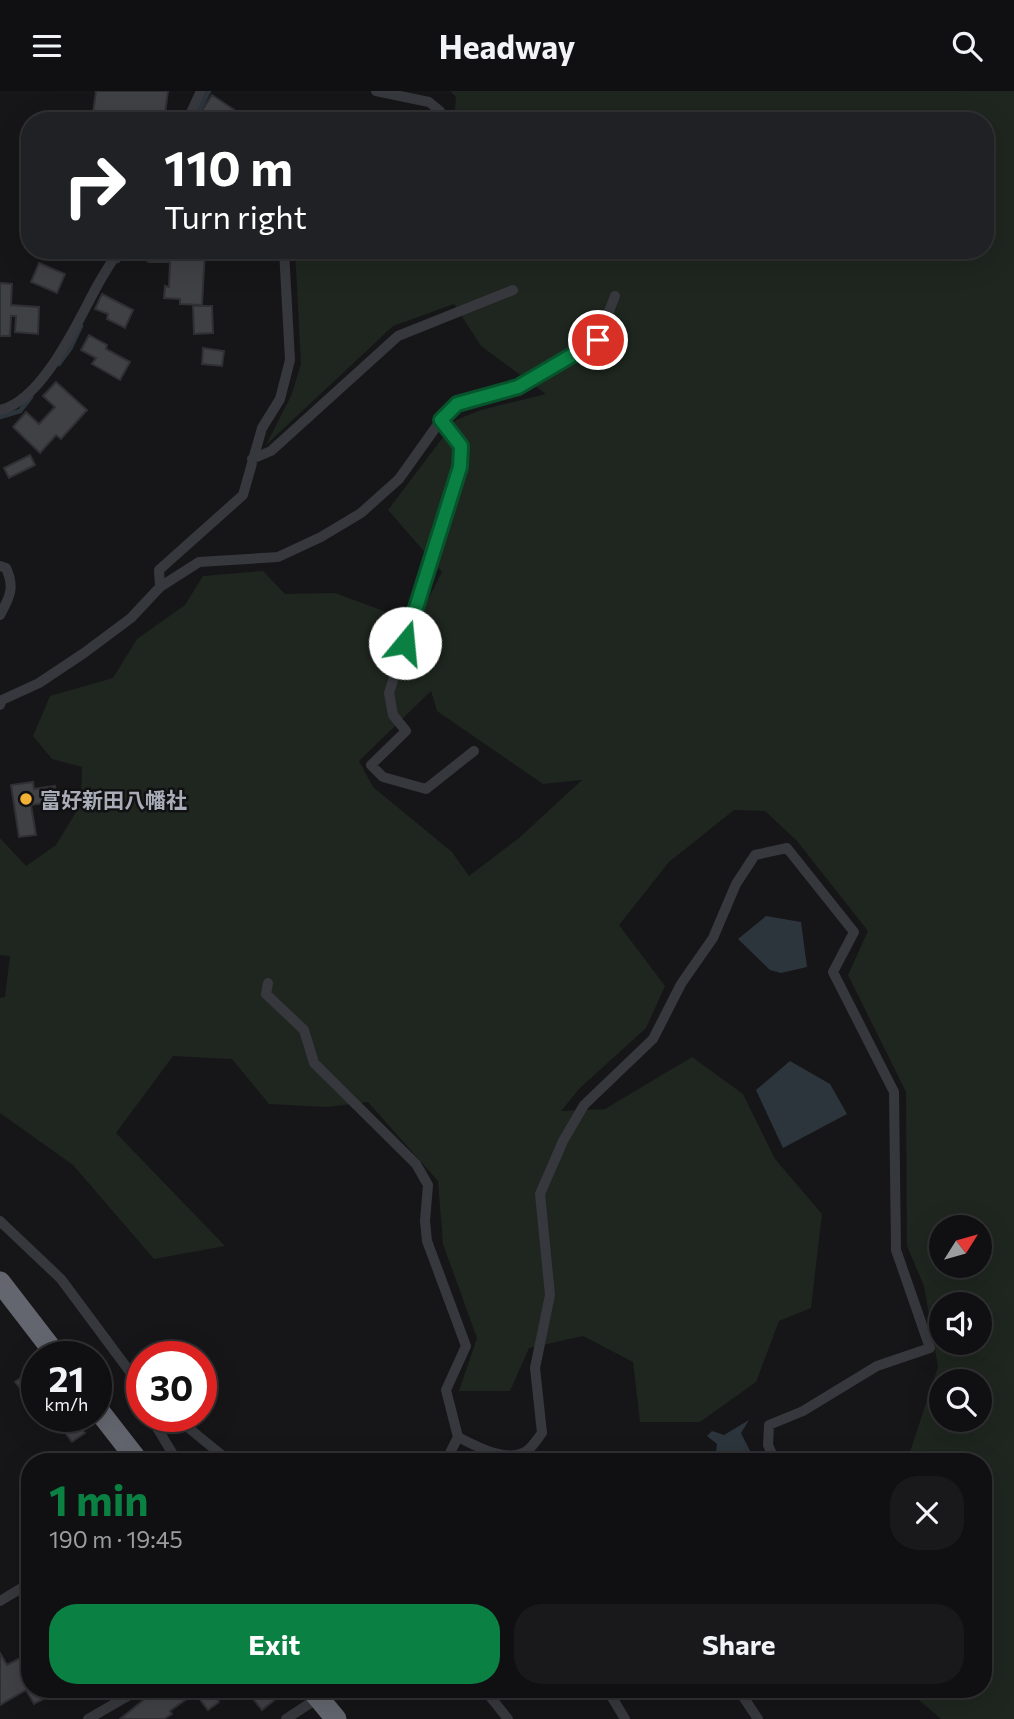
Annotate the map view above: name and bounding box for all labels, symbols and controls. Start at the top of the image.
text: Headway [439,26,575,66]
icon: menu [28,27,66,65]
icon: search [948,27,986,65]
text: 110 m [164,136,293,196]
icon: right [49,140,140,231]
text: Turn right [164,196,307,236]
pin [568,310,628,370]
icon: arrive [579,321,617,359]
position arrow [368,606,442,680]
place label: 富好新田八幡社 [40,787,187,812]
marker: 富好新田八幡社 [18,791,34,807]
north arrow [929,1215,992,1277]
map controls [929,1215,992,1432]
button: sound [929,1292,992,1355]
speed limit sign: 30 [126,1341,217,1432]
text: 21 [49,1356,84,1399]
button: search [929,1369,992,1432]
text: km/h [45,1393,88,1415]
text: 1 min [49,1473,149,1525]
button: close [890,1476,964,1550]
text: 190 m · 19:45 [49,1525,183,1553]
button: Exit [49,1604,500,1684]
button: Share [514,1604,964,1684]

